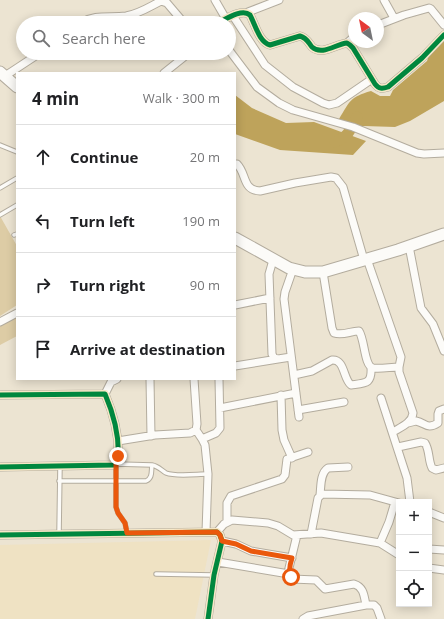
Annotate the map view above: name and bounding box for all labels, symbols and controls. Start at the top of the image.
north arrow [348,12,384,48]
search box [16,16,236,60]
icon: search [30,27,52,49]
text: Search here [62,28,146,48]
text: 4 min [32,87,79,110]
text: Walk · 300 m [143,89,220,107]
icon: ahead [32,146,54,168]
text: Continue [70,147,138,167]
text: 20 m [190,148,220,166]
icon: left [32,210,54,232]
text: Turn left [70,211,135,231]
text: 190 m [182,212,220,230]
icon: right [32,274,54,296]
text: Turn right [70,275,145,295]
text: 90 m [190,276,220,294]
icon: arrive [32,338,54,360]
text: Arrive at destination [70,339,225,359]
route end [109,447,127,465]
map controls [396,499,432,607]
button: + [396,499,432,535]
button: − [396,535,432,571]
route start [282,568,300,586]
button: locate [396,571,432,607]

